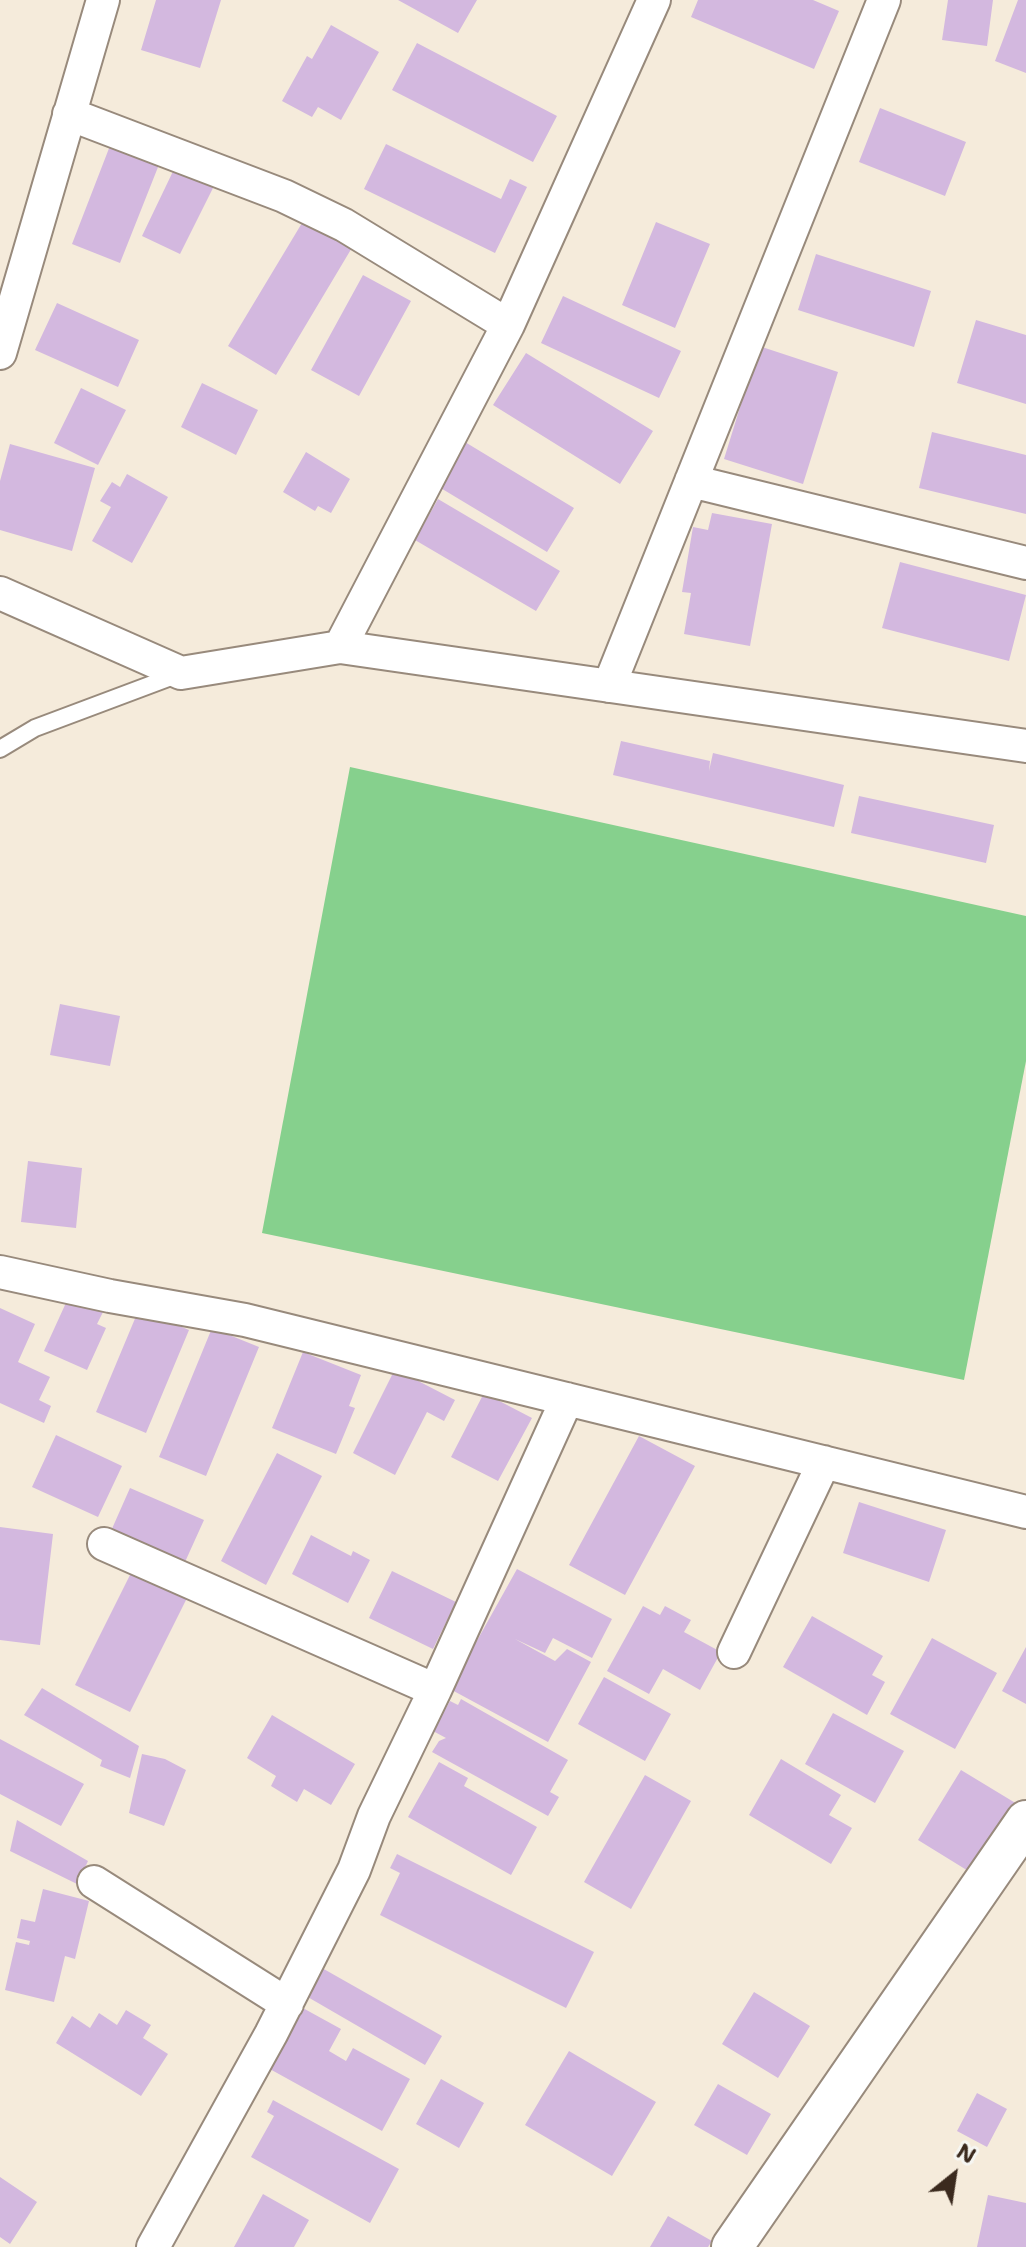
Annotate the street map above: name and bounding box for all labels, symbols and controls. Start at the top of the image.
north arrow [914,2135,994,2215]
text: N [951,2137,981,2171]

